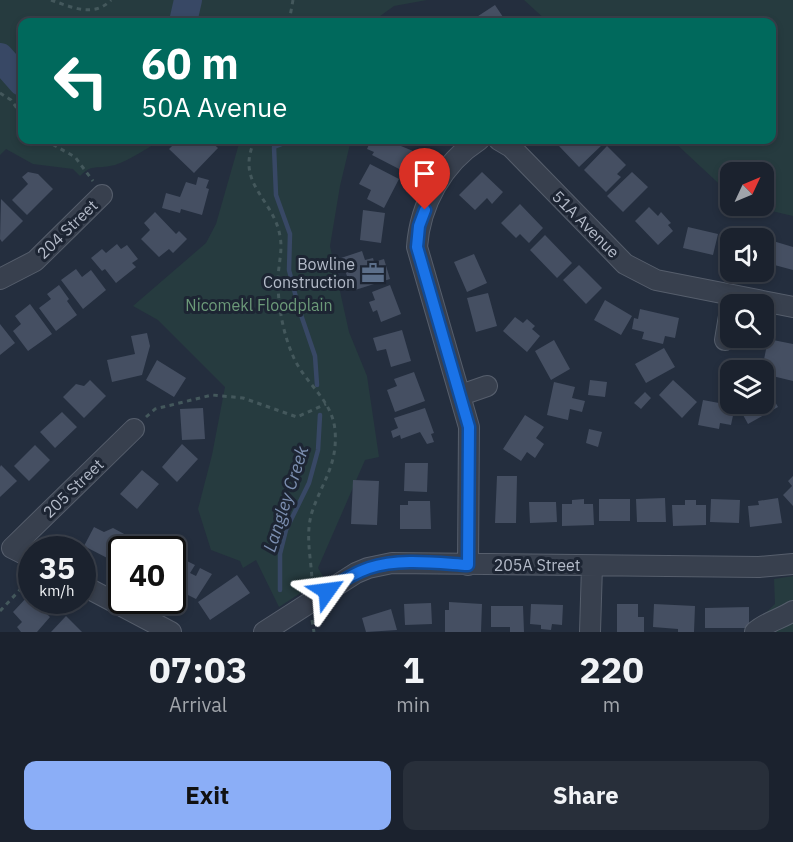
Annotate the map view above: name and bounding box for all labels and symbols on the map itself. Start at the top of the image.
pin [399,148,450,210]
north arrow [720,162,774,216]
street label: 51A Avenue [548,186,624,262]
street label: 204 Street [33,195,101,263]
place label: Bowline Construction [263,254,355,292]
office icon: Bowline Construction [360,260,386,286]
park label: Nicomekl Floodplain [185,295,333,315]
water label: Langley Creek [258,442,314,555]
street label: 205 Street [39,454,107,522]
speed limit sign: 40 [108,536,186,614]
street label: 205A Street [494,555,580,575]
position arrow [295,559,359,623]

